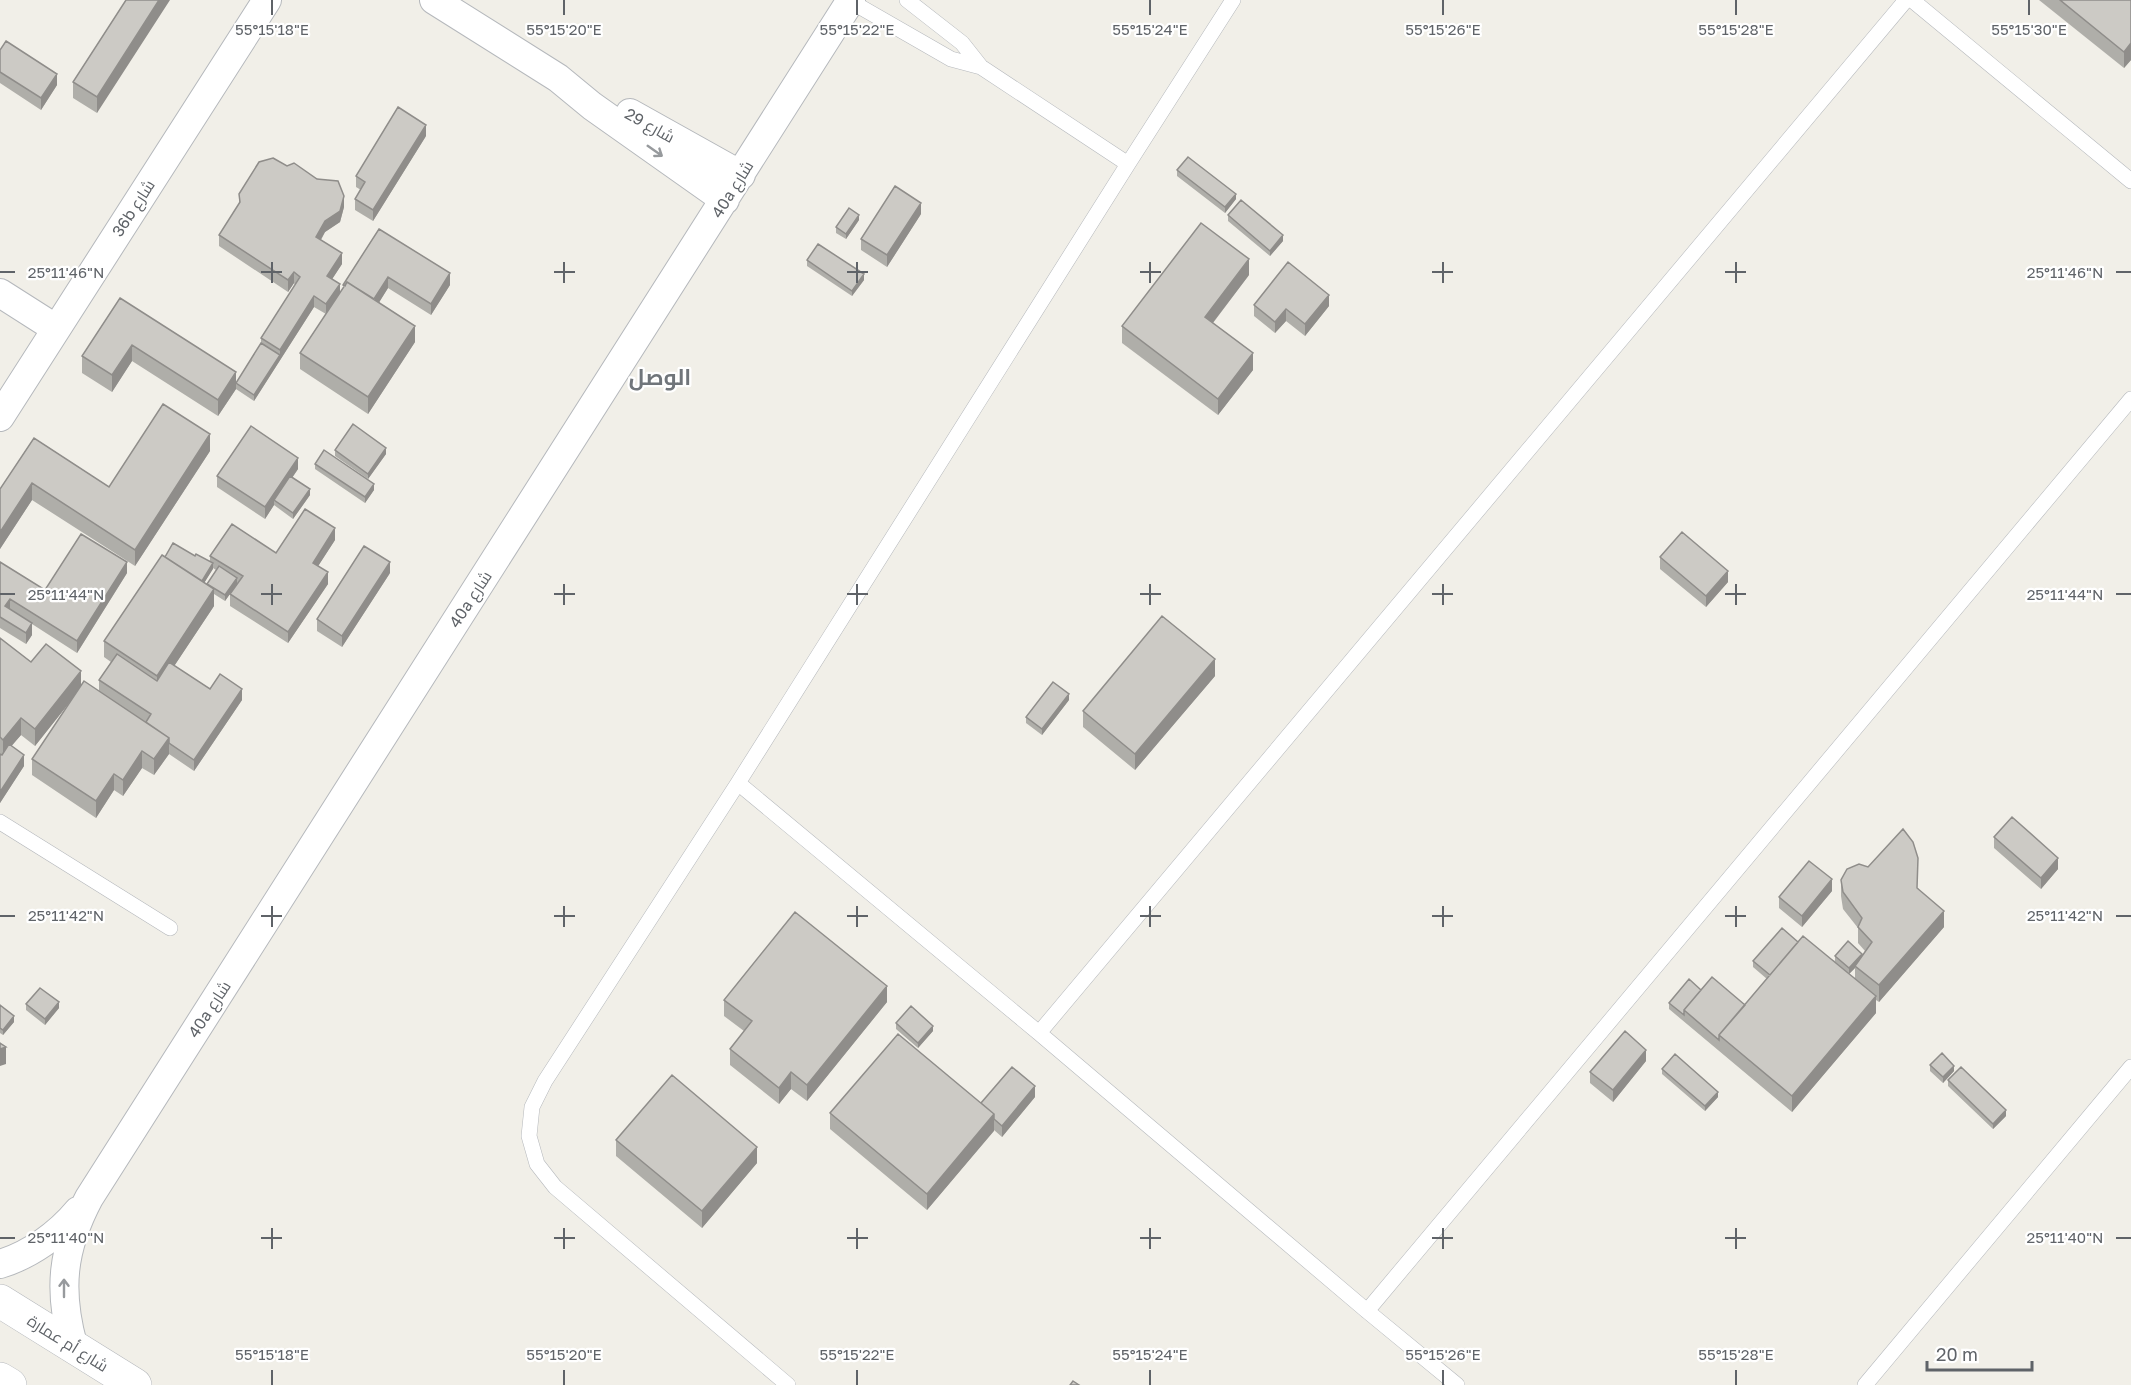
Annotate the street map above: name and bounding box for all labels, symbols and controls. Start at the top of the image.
text: 55°15'18"E [235,20,309,38]
text: 55°15'20"E [526,20,602,38]
text: 55°15'22"E [820,20,894,38]
text: 55°15'24"E [1112,20,1188,38]
text: 55°15'26"E [1405,20,1481,38]
text: 55°15'28"E [1698,20,1774,38]
text: 55°15'30"E [1991,20,2067,38]
street label: شارع 29 [621,103,678,149]
one-way arrow [647,145,663,157]
street label: 40a شارع [707,157,759,222]
street label: 36b شارع [107,176,160,241]
text: 25°11'46"N [28,263,104,281]
text: 25°11'46"N [2027,263,2103,281]
district label: الوصل [629,363,691,391]
street label: 40a شارع [444,567,497,632]
text: 25°11'44"N [28,585,104,603]
text: 25°11'44"N [2027,585,2103,603]
text: 25°11'42"N [28,906,104,924]
text: 25°11'42"N [2027,906,2103,924]
street label: 40a شارع [183,977,236,1042]
text: 25°11'40"N [28,1228,104,1246]
text: 25°11'40"N [2027,1228,2103,1246]
one-way arrow [58,1279,70,1298]
street label: شارع أم عمارة [23,1310,112,1378]
scale bar [1927,1334,2032,1372]
text: 20 m [1936,1343,1978,1365]
text: 55°15'18"E [235,1345,309,1363]
text: 55°15'20"E [526,1345,602,1363]
text: 55°15'22"E [820,1345,894,1363]
text: 55°15'24"E [1112,1345,1188,1363]
text: 55°15'26"E [1405,1345,1481,1363]
text: 55°15'28"E [1698,1345,1774,1363]

